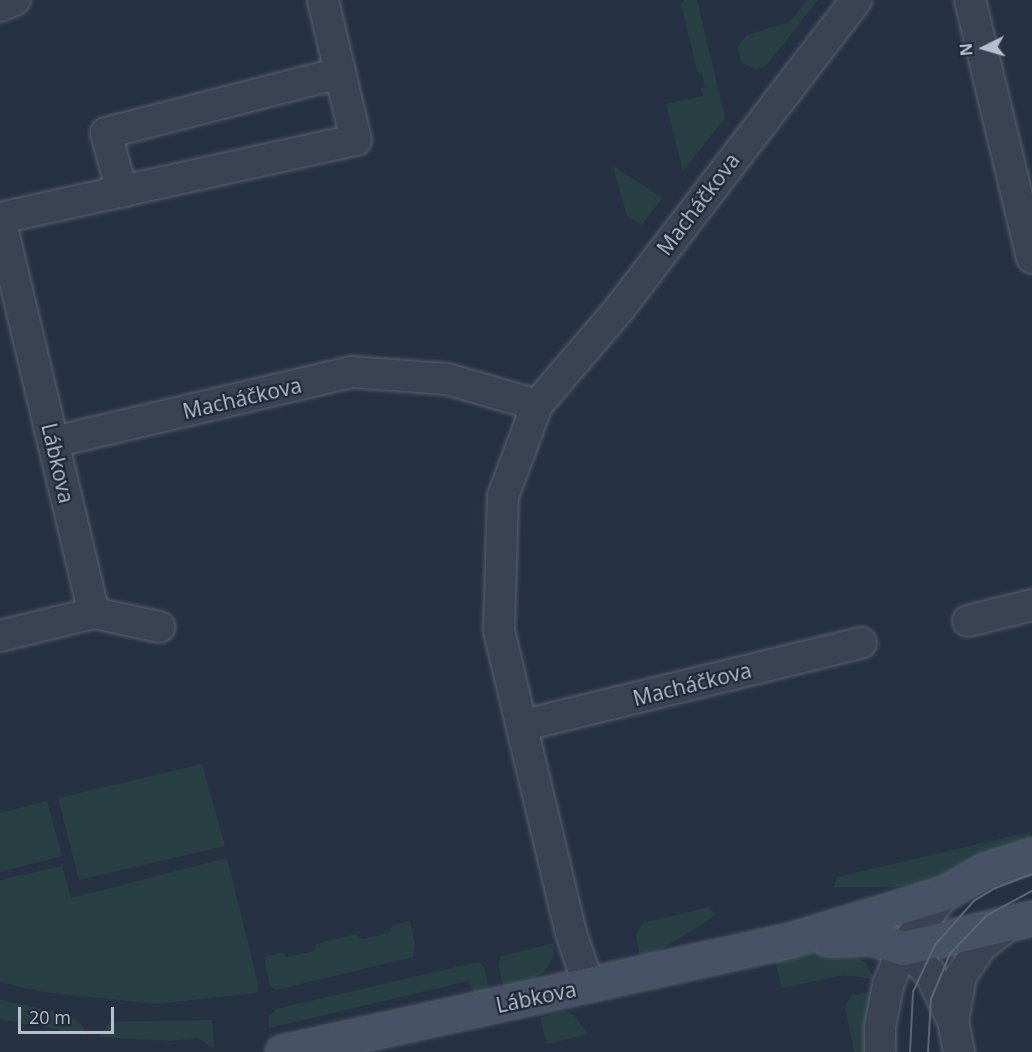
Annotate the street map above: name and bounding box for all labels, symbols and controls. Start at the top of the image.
north arrow [954,18,1014,78]
text: N [955,42,978,57]
street label: Macháčkova [652,148,744,260]
street label: Macháčkova [180,372,304,424]
street label: Lábkova [37,421,79,505]
street label: Macháčkova [630,657,754,711]
street label: Lábkova [494,976,578,1018]
scale bar [21,995,117,1033]
text: 20 m [29,1005,71,1029]

